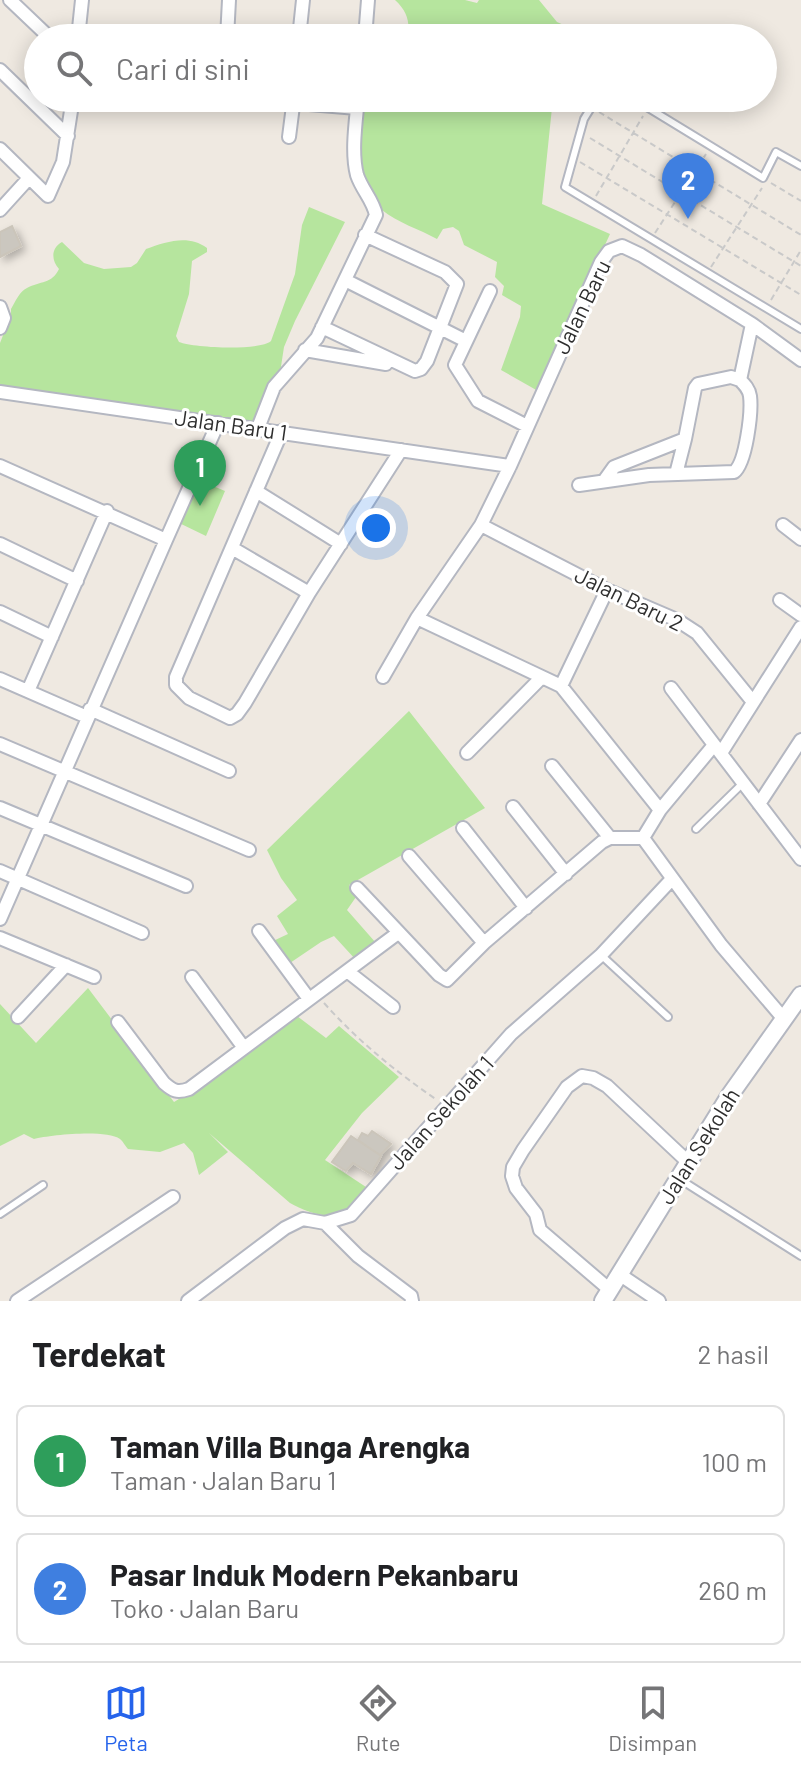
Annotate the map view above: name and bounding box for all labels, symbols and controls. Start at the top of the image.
search box [24,24,777,112]
icon: search [52,46,96,90]
text: Cari di sini [116,50,250,86]
pin: 2 [662,153,714,219]
street label: Jalan Baru [547,255,615,358]
street label: Jalan Baru 1 [173,403,289,445]
pin: 1 [174,440,226,506]
your location [356,508,396,548]
street label: Jalan Baru 2 [571,561,688,636]
street label: Jalan Sekolah 1 [382,1050,498,1175]
street label: Jalan Sekolah [652,1083,744,1208]
text: Terdekat [32,1333,166,1374]
text: 2 hasil [697,1338,769,1369]
text: Taman Villa Bunga Arengka [110,1428,470,1464]
text: 1 [55,1446,65,1477]
text: 100 m [702,1446,767,1477]
text: Taman · Jalan Baru 1 [110,1464,336,1495]
text: Pasar Induk Modern Pekanbaru [110,1556,519,1592]
text: 2 [53,1574,67,1605]
text: 260 m [698,1574,767,1605]
text: Toko · Jalan Baru [110,1592,299,1623]
tab: Peta [104,1681,148,1755]
tab: Rute [356,1681,400,1755]
tab: Disimpan [608,1681,697,1755]

